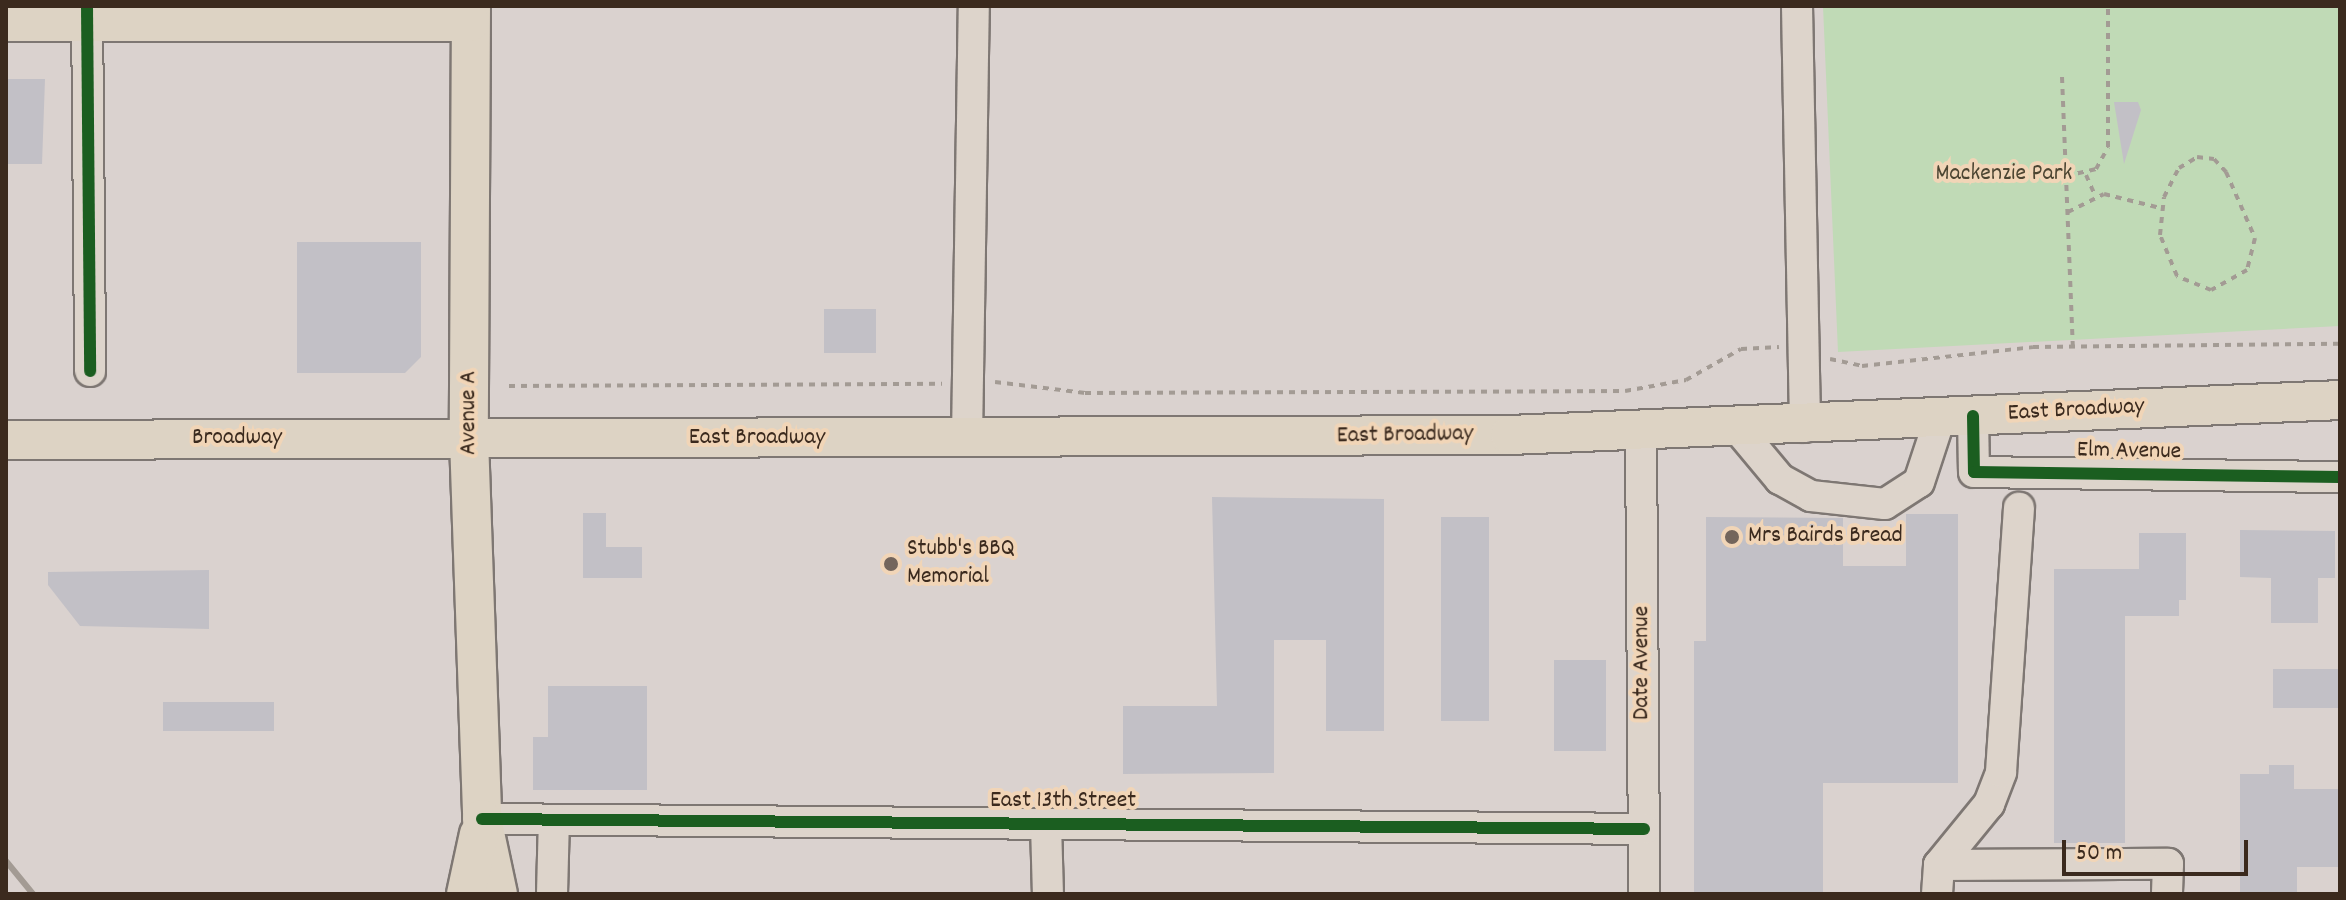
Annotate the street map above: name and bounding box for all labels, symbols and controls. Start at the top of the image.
park label: Mackenzie Park [1936,161,2072,189]
street label: Avenue A [456,371,484,455]
street label: East Broadway [2007,393,2145,429]
street label: East Broadway [1337,420,1473,452]
street label: Broadway [192,425,282,453]
street label: East Broadway [689,425,825,453]
street label: Elm Avenue [2077,437,2181,467]
place label: Mrs Bairds Bread [1748,523,1903,551]
marker: Mrs Bairds Bread [1723,528,1741,546]
place label: Stubb's BBQ Memorial [907,536,1015,592]
marker: Stubb's BBQ Memorial [882,555,900,573]
street label: Date Avenue [1629,606,1657,720]
street label: East 13th Street [990,788,1136,816]
scale bar [2066,824,2252,874]
text: 50 m [2076,837,2122,871]

